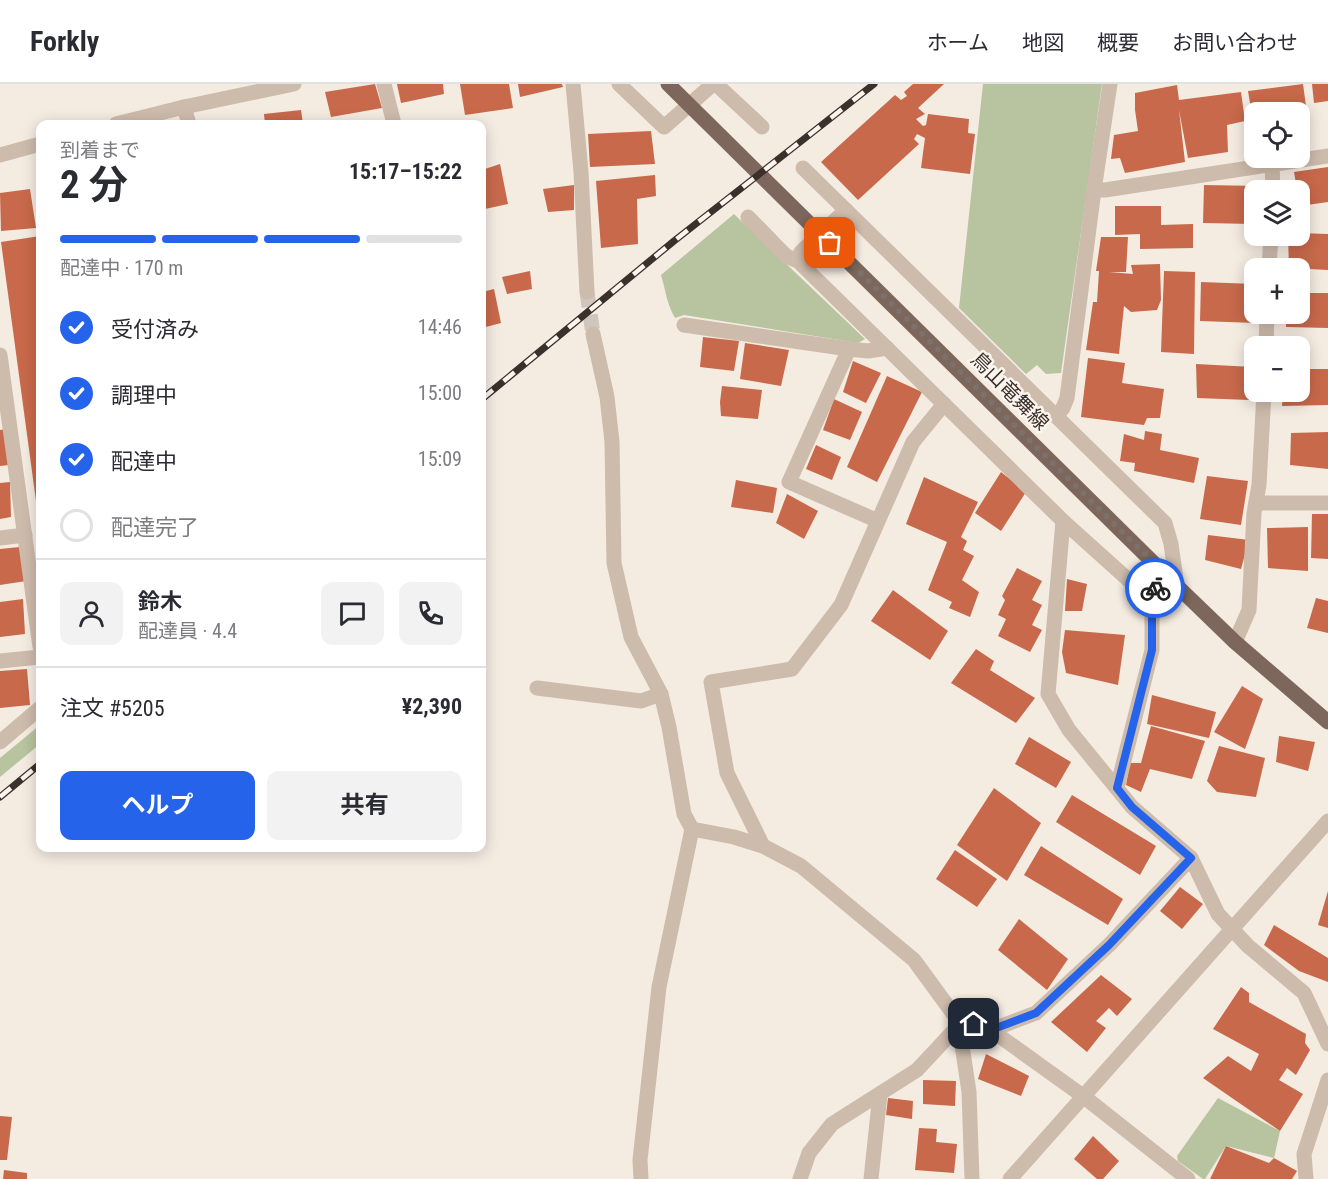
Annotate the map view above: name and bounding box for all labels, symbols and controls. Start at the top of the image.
text: Forkly [30,25,99,58]
text: ホーム [927,31,989,55]
text: 地図 [1022,31,1064,55]
text: 概要 [1097,31,1139,55]
text: お問い合わせ [1172,31,1298,55]
map controls [1244,102,1310,402]
button: locate [1244,102,1310,168]
text: 到着まで [60,138,140,162]
text: 15:17–15:22 [349,159,462,184]
text: 2 分 [60,162,128,208]
button: layers [1244,180,1310,246]
pin [804,217,855,268]
icon: bag [813,226,846,259]
text: 配達中 · 170 m [60,256,183,280]
button: + [1244,258,1310,324]
icon: check [60,311,93,344]
text: 14:46 [418,315,462,339]
text: 受付済み [111,317,199,342]
button: − [1244,336,1310,402]
street label: 鳥山竜舞線 [966,347,1054,435]
icon: check [60,377,93,410]
text: 15:00 [418,381,462,405]
text: 調理中 [111,383,177,408]
icon: check [60,443,93,476]
text: 15:09 [418,447,462,471]
text: 配達中 [111,449,177,474]
text: 配達完了 [111,515,199,540]
courier [1125,558,1185,618]
icon: bike [1139,572,1172,605]
button: person [60,582,123,645]
button: chat [321,582,384,645]
button: phone [399,582,462,645]
text: 鈴木 [138,589,182,614]
text: 配達員 · 4.4 [138,619,237,643]
text: ¥2,390 [402,694,462,719]
text: 注文 #5205 [60,696,165,721]
button: ヘルプ [60,771,255,840]
button: 共有 [267,771,462,840]
pin [948,998,999,1049]
icon: home [957,1007,990,1040]

